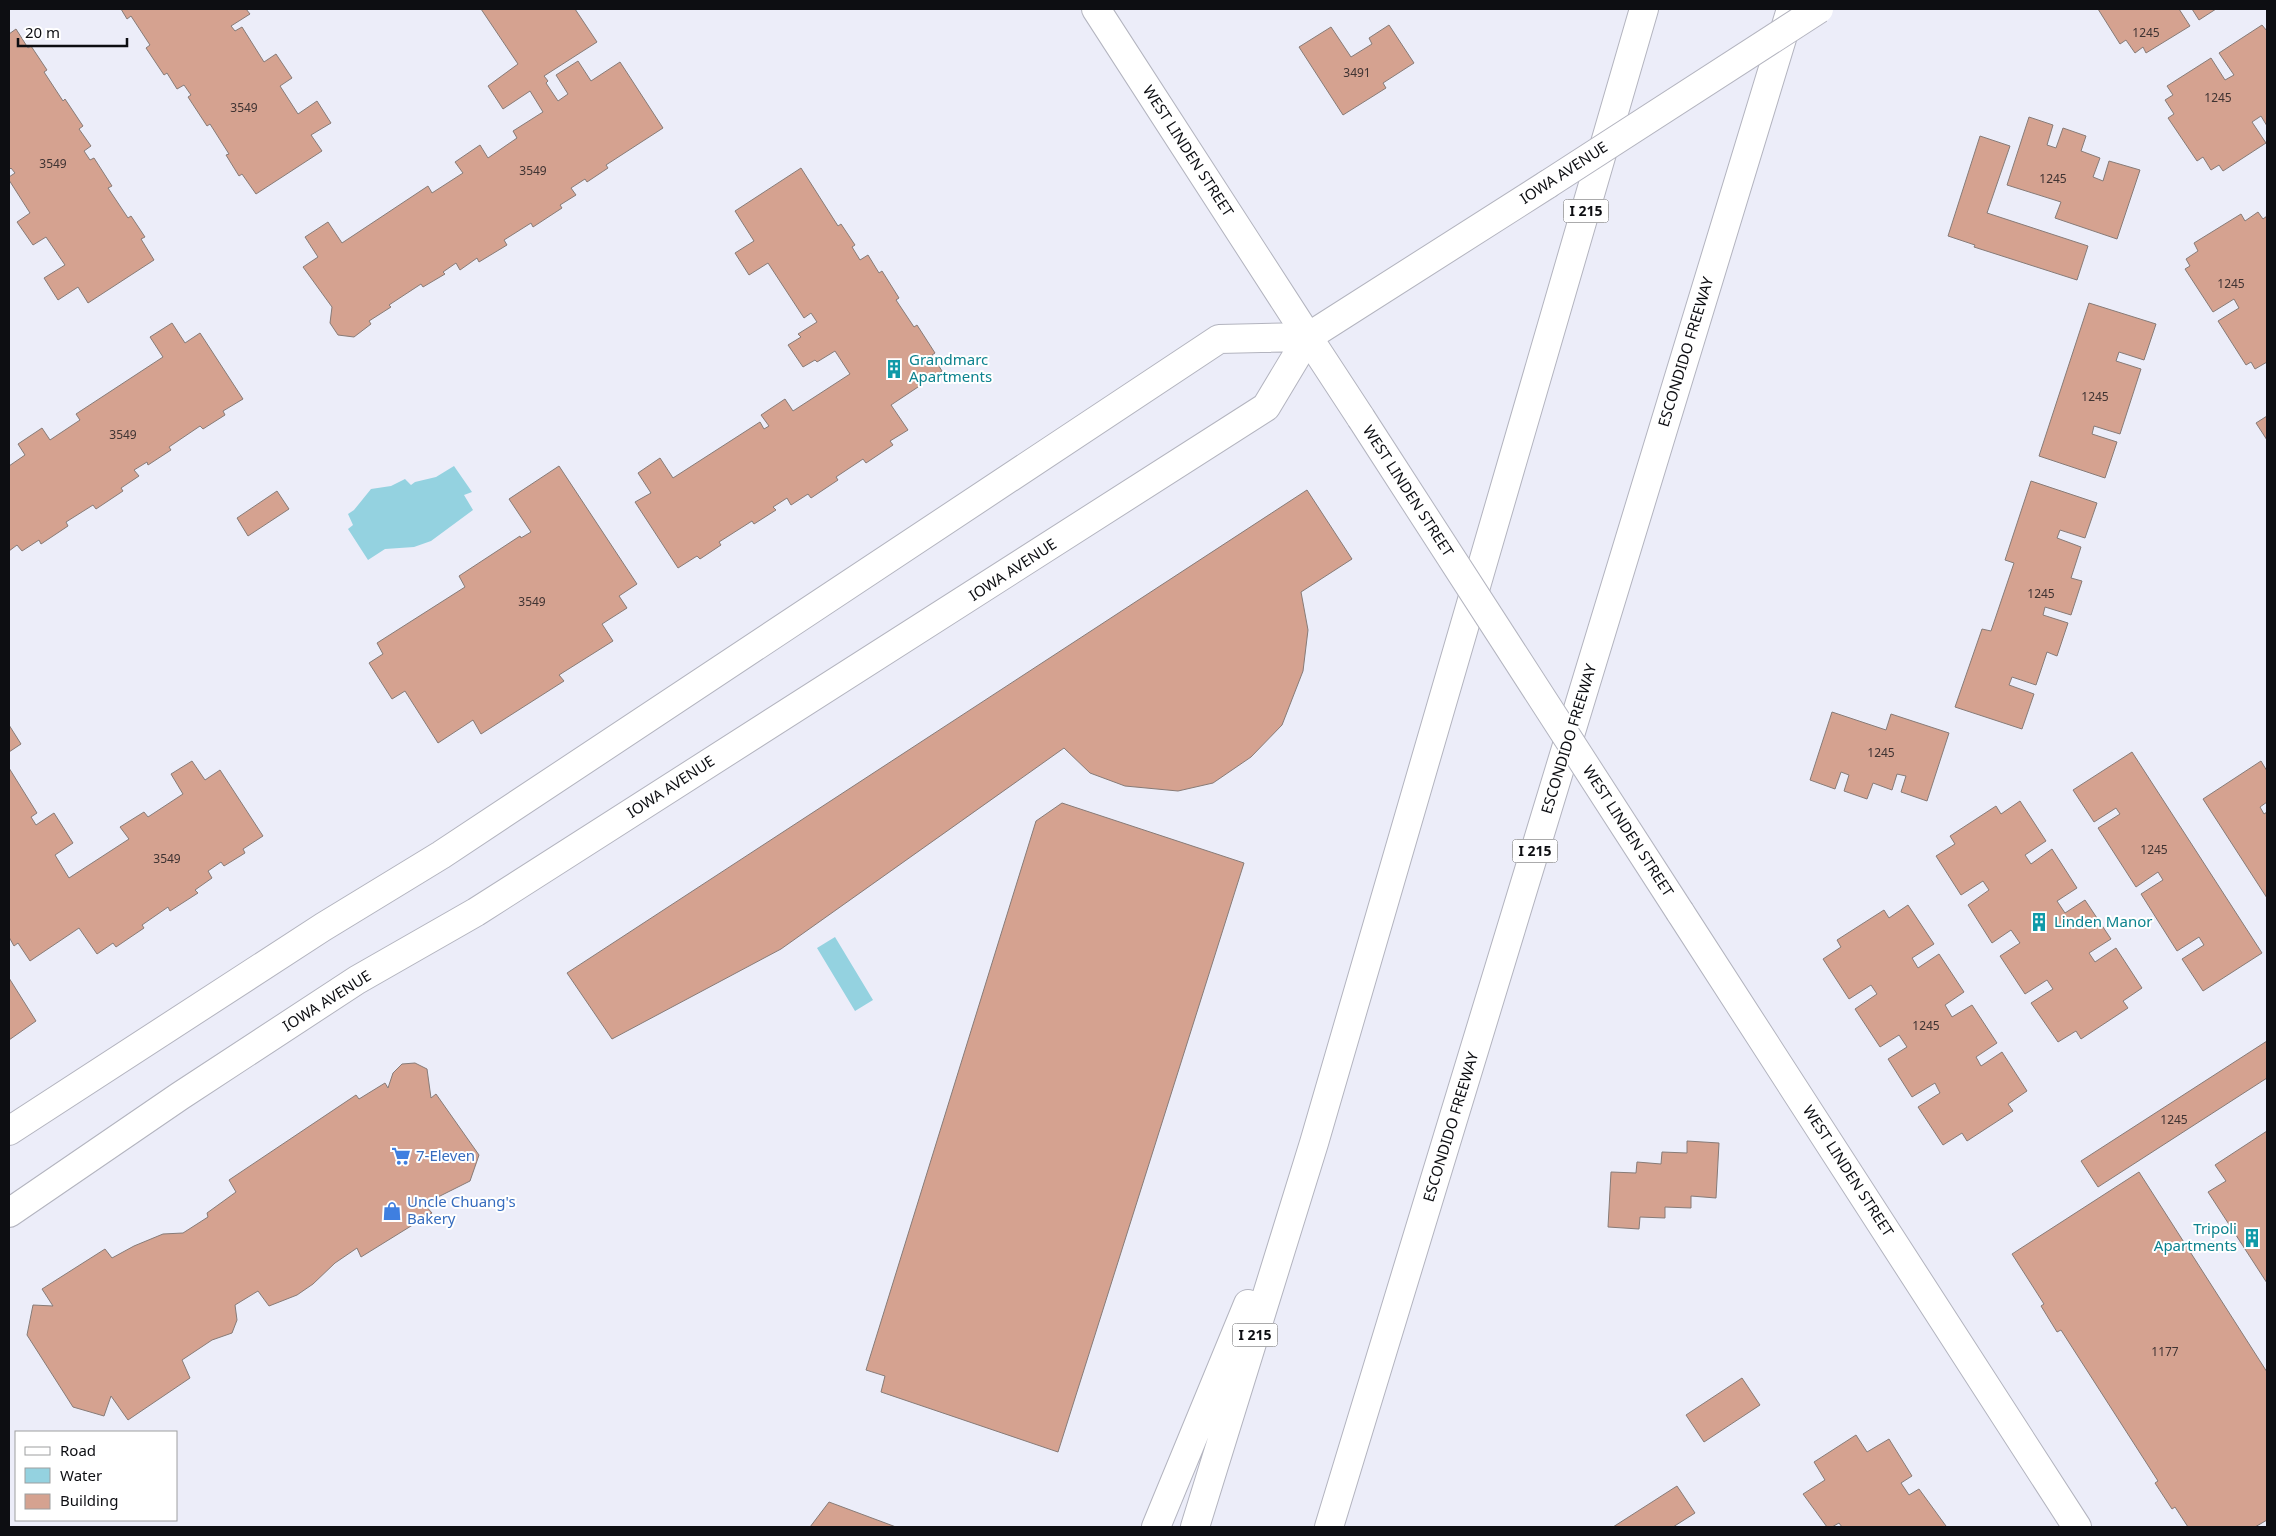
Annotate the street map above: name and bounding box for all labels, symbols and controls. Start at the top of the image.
scale bar [18,15,126,47]
text: 20 m [25,22,60,42]
house number: 1245 [2132,24,2160,41]
house number: 3491 [1343,64,1371,81]
street label: WEST LINDEN STREET [1139,81,1239,220]
house number: 1245 [2204,89,2232,106]
house number: 3549 [230,99,258,116]
street label: IOWA AVENUE [1516,136,1611,208]
house number: 3549 [39,155,67,172]
house number: 3549 [519,162,547,179]
house number: 1245 [2039,170,2067,187]
road number: I 215 [1564,200,1608,222]
street label: ESCONDIDO FREEWAY [1653,274,1718,429]
house number: 1245 [2217,275,2245,292]
place label: Grandmarc Apartments [909,349,992,386]
building icon: Grandmarc Apartments [883,358,905,380]
house number: 1245 [2081,388,2109,405]
street label: WEST LINDEN STREET [1359,421,1459,560]
house number: 3549 [109,426,137,443]
street label: IOWA AVENUE [965,533,1060,605]
house number: 1245 [2027,585,2055,602]
house number: 3549 [518,593,546,610]
street label: ESCONDIDO FREEWAY [1536,661,1601,816]
house number: 1245 [1867,744,1895,761]
street label: IOWA AVENUE [623,750,718,822]
street label: WEST LINDEN STREET [1579,761,1679,900]
road number: I 215 [1512,839,1558,862]
house number: 1245 [2140,841,2168,858]
house number: 3549 [153,850,181,867]
building icon: Linden Manor [2028,911,2050,933]
place label: Linden Manor [2054,911,2152,931]
street label: IOWA AVENUE [279,965,374,1035]
house number: 1245 [1912,1017,1940,1034]
street label: ESCONDIDO FREEWAY [1418,1049,1483,1204]
street label: WEST LINDEN STREET [1799,1101,1899,1240]
house number: 1245 [2160,1111,2188,1128]
supermarket icon: 7-Eleven [390,1145,412,1167]
place label: 7-Eleven [416,1145,475,1165]
place label: Uncle Chuang's Bakery [407,1191,516,1228]
shop icon: Uncle Chuang's Bakery [381,1200,403,1222]
place label: Tripoli Apartments [2154,1218,2237,1255]
building icon: Tripoli Apartments [2241,1227,2263,1249]
road number: I 215 [1232,1324,1278,1346]
house number: 1177 [2151,1343,2179,1360]
legend [15,1431,178,1521]
text: Road [60,1440,96,1460]
text: Water [60,1465,102,1485]
text: Building [60,1490,118,1510]

